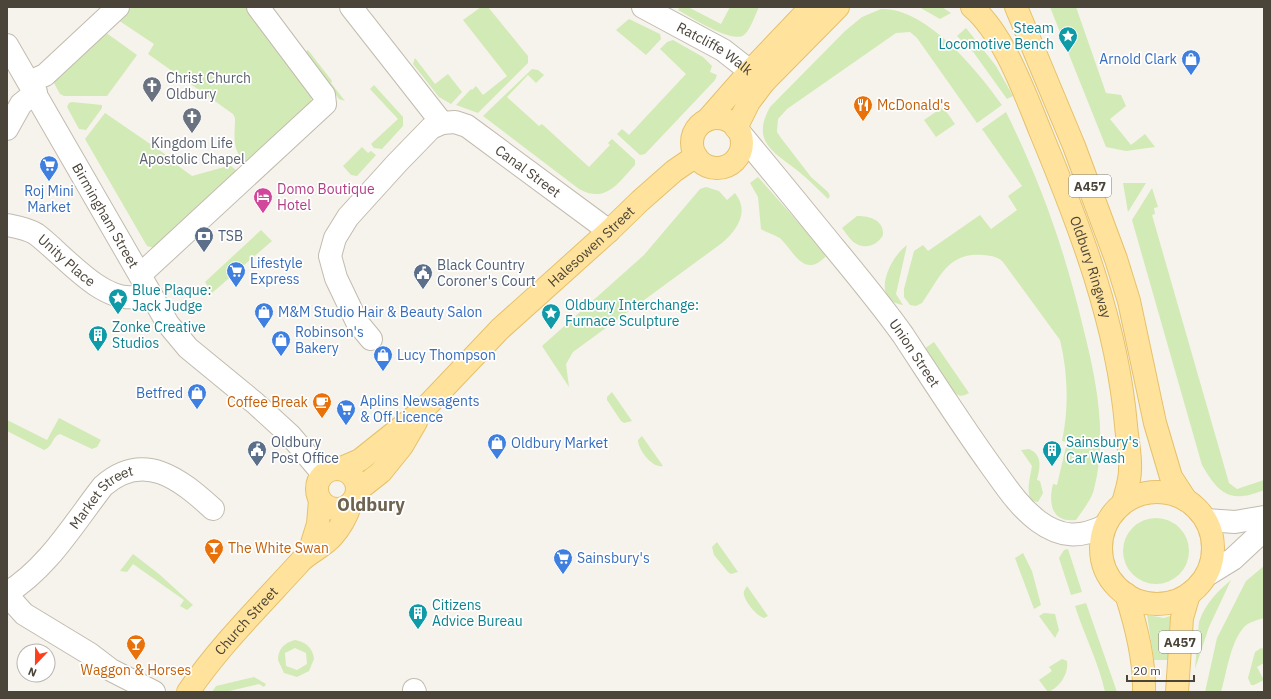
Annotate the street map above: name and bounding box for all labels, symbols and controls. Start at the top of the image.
street label: Ratcliffe Walk [674,18,757,79]
place label: Steam Locomotive Bench [938,19,1054,53]
place icon: Steam Locomotive Bench [1057,25,1079,53]
shop icon: Arnold Clark [1180,48,1202,76]
place label: Arnold Clark [1099,50,1178,68]
place label: Christ Church Oldbury [166,69,251,103]
church icon: Christ Church Oldbury [141,75,163,103]
restaurant icon: McDonald's [852,94,874,122]
place label: McDonald's [877,96,950,114]
church icon: Kingdom Life Apostolic Chapel [181,106,203,134]
place label: Kingdom Life Apostolic Chapel [139,134,245,168]
street label: Canal Street [492,141,564,201]
supermarket icon: Roj Mini Market [38,154,60,182]
street label: Birmingham Street [68,160,143,271]
road number: A457 [1069,175,1111,197]
place label: Domo Boutique Hotel [277,180,375,214]
place label: Roj Mini Market [24,182,74,216]
hotel icon: Domo Boutique Hotel [252,186,274,214]
street label: Halesowen Street [544,202,638,291]
street label: Oldbury Ringway [1066,213,1116,320]
bank icon: TSB [193,225,215,253]
place label: TSB [218,227,243,245]
street label: Unity Place [34,230,99,291]
place label: Lifestyle Express [250,254,303,288]
place label: Black Country Coroner's Court [437,256,536,290]
supermarket icon: Lifestyle Express [225,260,247,288]
public building icon: Black Country Coroner's Court [412,262,434,290]
place label: Blue Plaque: Jack Judge [132,281,212,315]
place icon: Blue Plaque: Jack Judge [107,287,129,315]
place label: Oldbury Interchange: Furnace Sculpture [565,296,699,330]
shop icon: M&M Studio Hair & Beauty Salon [253,301,275,329]
place icon: Oldbury Interchange: Furnace Sculpture [540,302,562,330]
place label: M&M Studio Hair & Beauty Salon [278,303,483,321]
street label: Union Street [885,315,944,391]
place label: Zonke Creative Studios [112,318,206,352]
place label: Robinson's Bakery [295,323,364,357]
building icon: Zonke Creative Studios [87,324,109,352]
shop icon: Robinson's Bakery [270,329,292,357]
shop icon: Lucy Thompson [372,344,394,372]
place label: Lucy Thompson [397,346,496,364]
shop icon: Betfred [186,382,208,410]
place label: Betfred [136,384,183,402]
cafe icon: Coffee Break [311,391,333,419]
place label: Aplins Newsagents & Off Licence [360,392,480,426]
place label: Coffee Break [227,393,309,411]
supermarket icon: Aplins Newsagents & Off Licence [335,398,357,426]
shop icon: Oldbury Market [486,432,508,460]
place label: Oldbury Post Office [271,433,339,467]
place label: Sainsbury's Car Wash [1066,433,1139,467]
place label: Oldbury Market [511,434,608,452]
public building icon: Oldbury Post Office [246,439,268,467]
building icon: Sainsbury's Car Wash [1041,439,1063,467]
street label: Market Street [65,461,135,533]
district label: Oldbury [337,493,405,516]
bar icon: The White Swan [203,537,225,565]
place label: The White Swan [228,539,329,557]
supermarket icon: Sainsbury's [552,547,574,575]
place label: Sainsbury's [577,549,650,567]
street label: Church Street [211,583,282,659]
place label: Citizens Advice Bureau [432,596,523,630]
building icon: Citizens Advice Bureau [407,602,429,630]
road number: A457 [1159,631,1201,653]
bar icon: Waggon & Horses [125,633,147,661]
north arrow [16,643,56,683]
scale bar [1127,657,1194,683]
place label: Waggon & Horses [81,661,192,679]
text: 20 m [1133,663,1161,678]
text: N [26,664,39,680]

